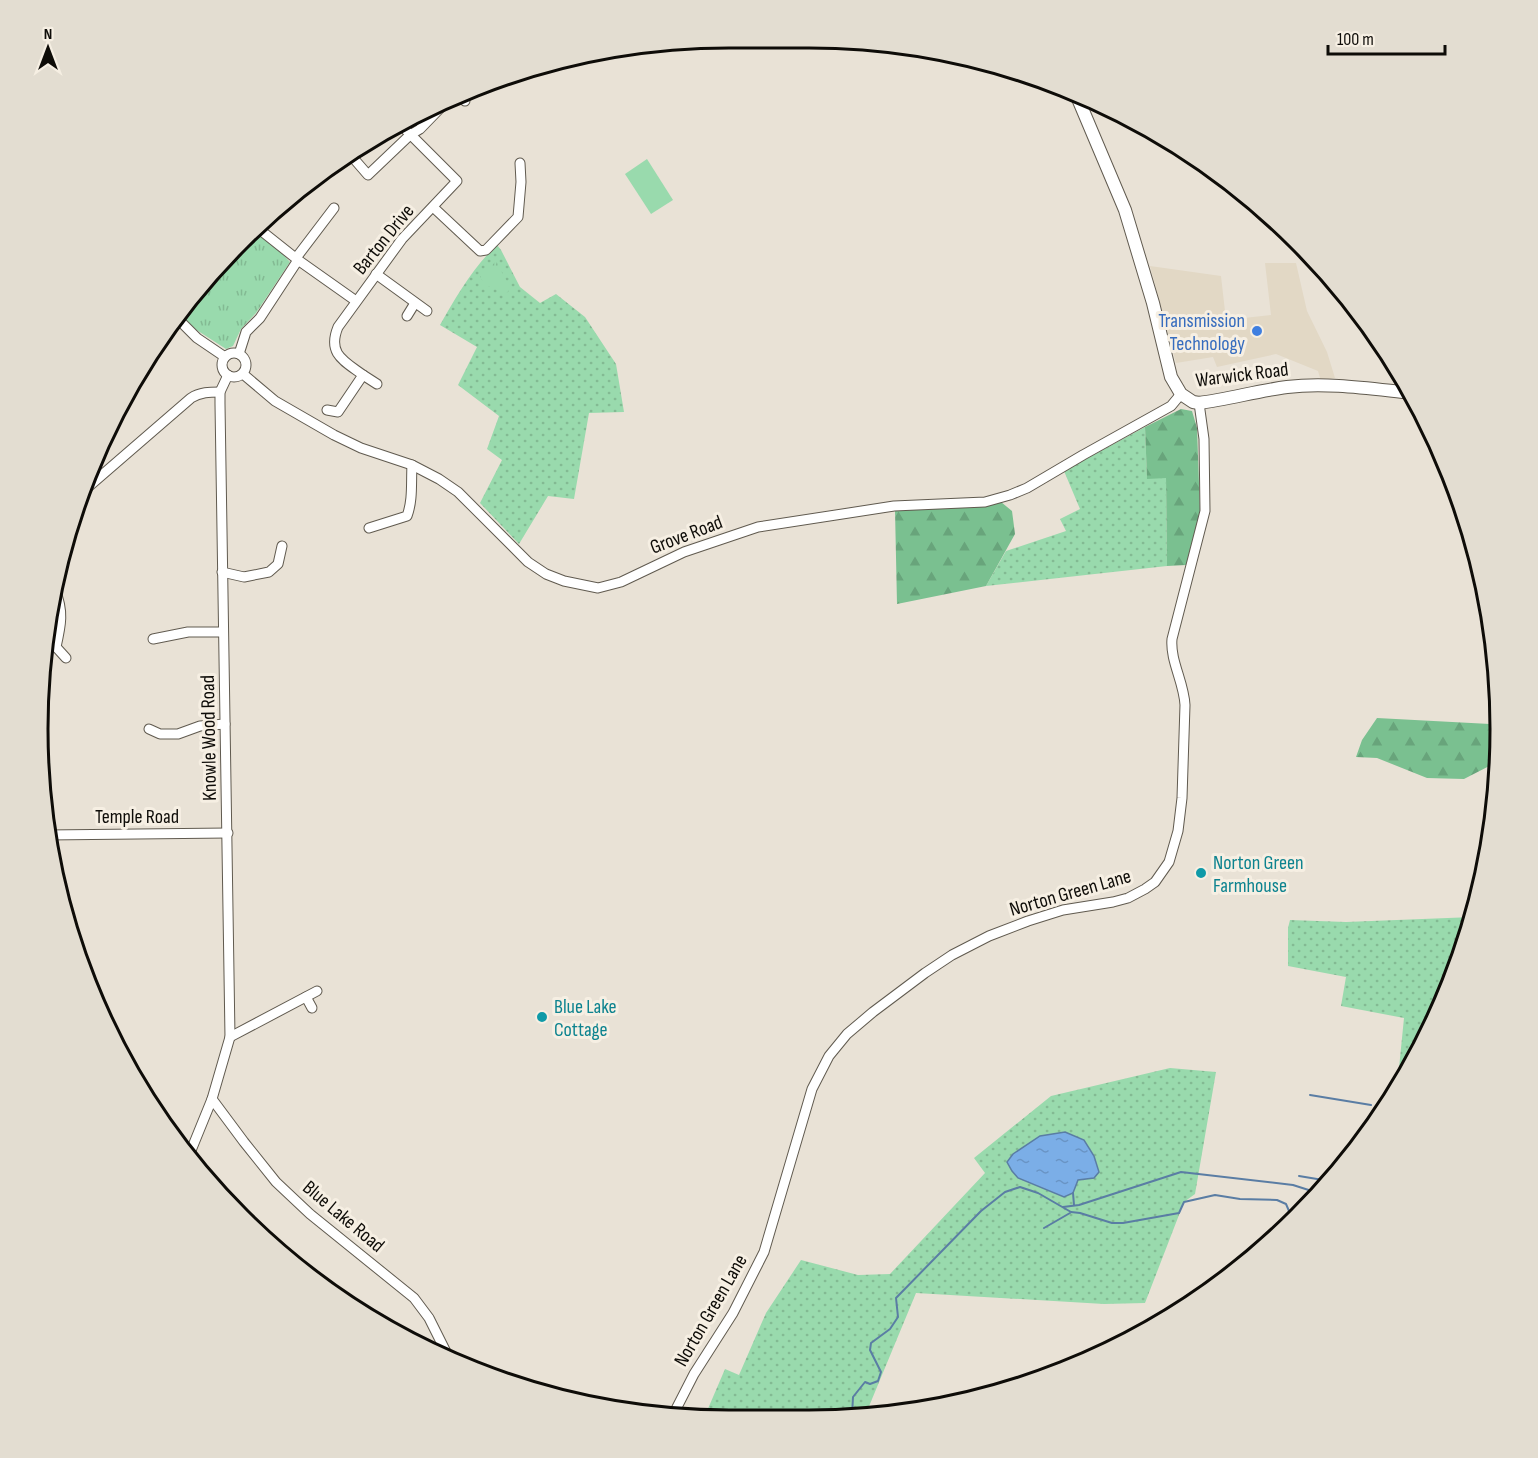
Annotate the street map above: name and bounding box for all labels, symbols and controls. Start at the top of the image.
north arrow [18,18,78,78]
scale bar [1328,18,1445,56]
text: N [44,25,52,44]
text: 100 m [1337,29,1374,50]
street label: Barton Drive [348,200,419,280]
place label: Transmission Technology [1158,309,1245,356]
marker: Transmission Technology [1250,324,1264,338]
street label: Warwick Road [1194,357,1290,393]
street label: Grove Road [647,510,726,560]
street label: Knowle Wood Road [196,675,222,801]
street label: Temple Road [95,805,179,829]
place label: Norton Green Farmhouse [1213,851,1304,898]
street label: Norton Green Lane [1007,864,1134,922]
marker: Norton Green Farmhouse [1194,866,1208,880]
place label: Blue Lake Cottage [554,995,617,1042]
marker: Blue Lake Cottage [535,1010,549,1024]
street label: Blue Lake Road [298,1176,389,1258]
street label: Norton Green Lane [669,1250,753,1371]

